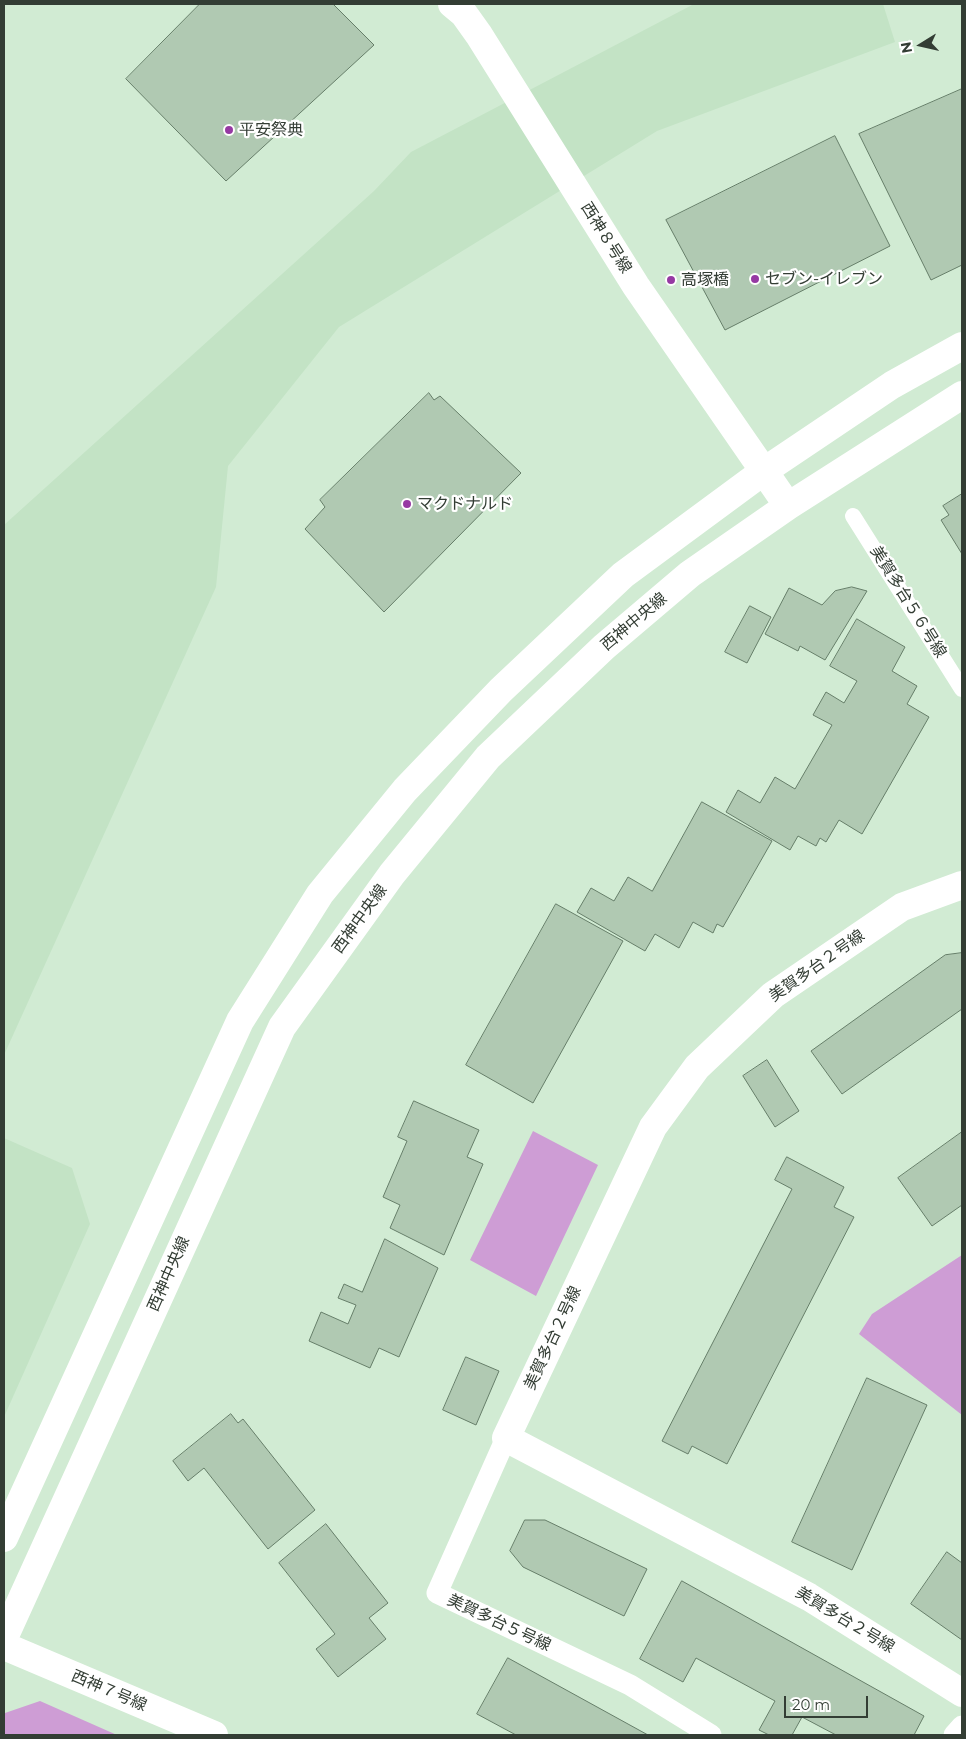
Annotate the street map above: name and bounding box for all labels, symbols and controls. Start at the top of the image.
north arrow [896,20,946,70]
text: N [896,40,916,55]
place label: 平安祭典 [239,120,303,140]
marker: 平安祭典 [223,124,235,136]
street label: 西神８号線 [577,199,635,277]
place label: セブン-イレブン [765,269,883,289]
place label: 高塚橋 [681,270,729,290]
marker: セブン-イレブン [749,273,761,285]
marker: 高塚橋 [665,274,677,286]
place label: マクドナルド [417,494,513,514]
marker: マクドナルド [401,498,413,510]
street label: 美賀多台５６号線 [866,543,950,661]
street label: 西神中央線 [597,589,671,655]
street label: 西神中央線 [329,881,391,957]
street label: 美賀多台２号線 [766,926,868,1006]
street label: 西神中央線 [144,1234,194,1314]
street label: 美賀多台２号線 [521,1283,585,1393]
street label: 美賀多台２号線 [792,1583,898,1657]
street label: 美賀多台５号線 [444,1591,554,1655]
street label: 西神７号線 [68,1667,150,1715]
scale bar [786,1686,870,1718]
text: 20 m [792,1695,830,1714]

